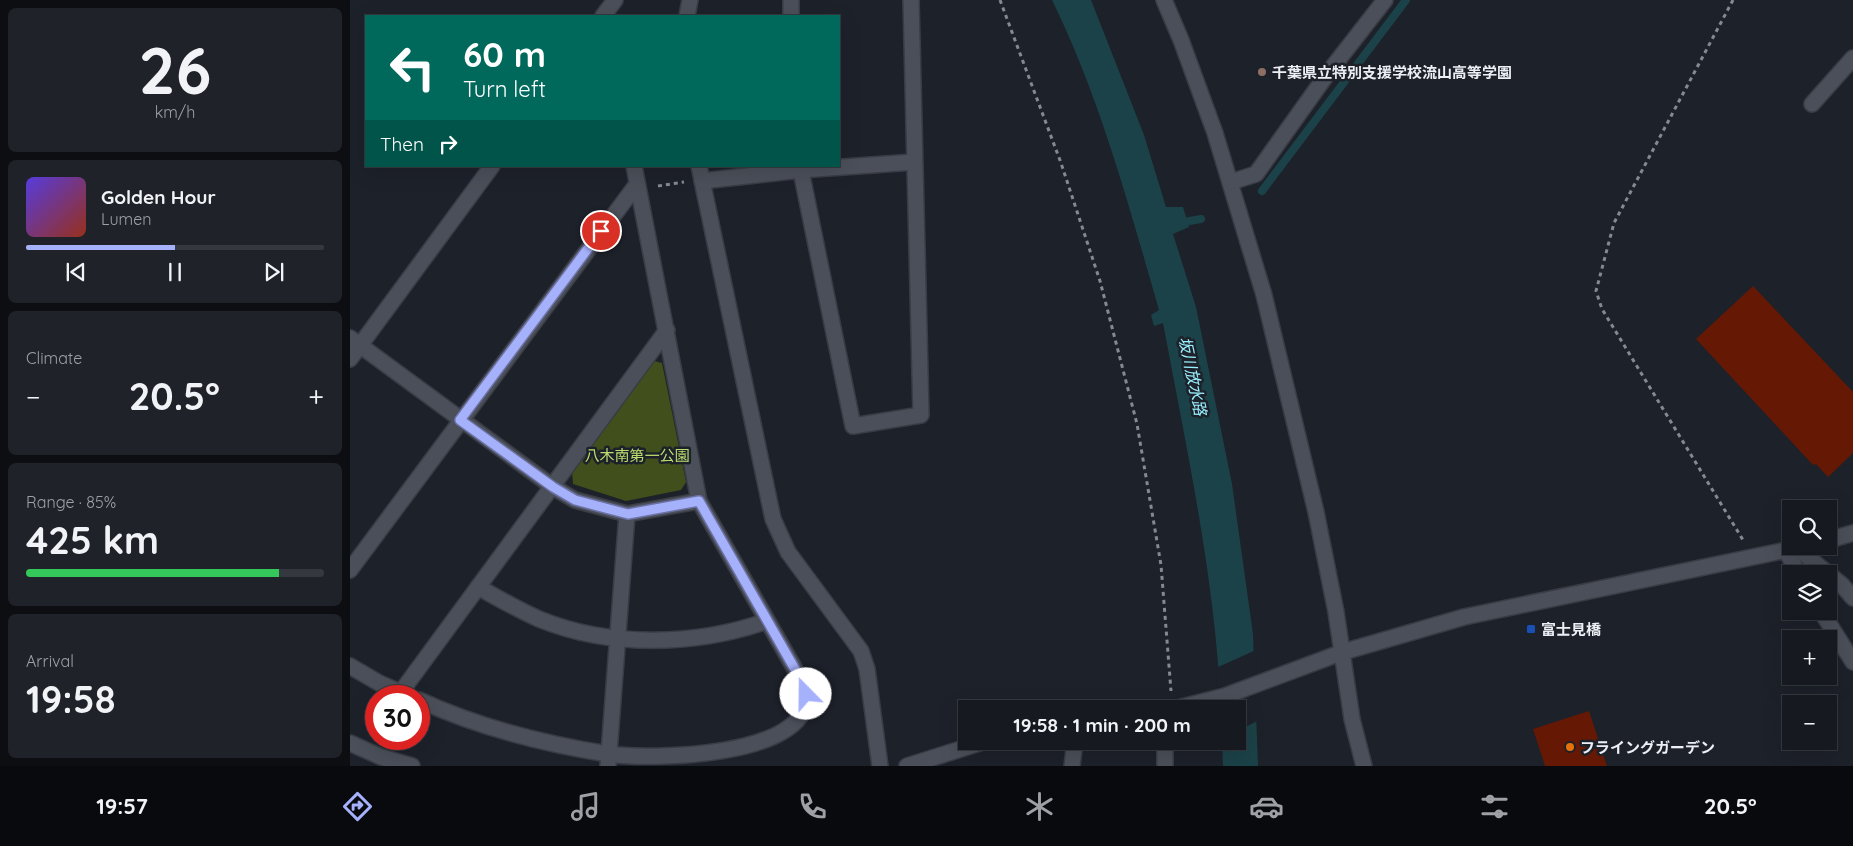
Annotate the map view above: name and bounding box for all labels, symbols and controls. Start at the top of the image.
text: 26 [139,29,211,110]
text: 60 m [463,32,546,76]
icon: left [380,35,445,100]
place label: 千葉県立特別支援学校流山高等学園 [1272,63,1512,82]
marker: 千葉県立特別支援学校流山高等学園 [1256,66,1268,78]
text: Turn left [463,75,546,103]
text: km/h [155,102,195,122]
icon: right [434,130,462,158]
text: Then [380,132,424,156]
text: Golden Hour [101,185,216,209]
text: Lumen [101,209,152,229]
pin [580,210,622,252]
icon: arrive [587,217,615,245]
icon: previous [62,258,90,286]
icon: pause [161,258,189,286]
icon: next [260,258,288,286]
water label: 坂川放水路 [1175,335,1212,419]
text: Climate [26,348,82,368]
text: 20.5° [129,372,220,420]
text: − [26,379,41,414]
text: + [308,379,324,414]
park label: 八木南第一公園 [584,446,690,465]
text: Range · 85% [26,492,116,512]
map controls [1782,500,1837,750]
button: search [1782,500,1837,555]
text: 425 km [26,516,159,564]
button: layers [1782,565,1837,620]
place label: 富士見橋 [1541,620,1602,639]
marker: 富士見橋 [1525,623,1537,635]
button: + [1782,630,1837,685]
text: Arrival [26,651,74,671]
position arrow [779,667,831,719]
text: 19:58 [26,675,115,723]
speed limit sign: 30 [365,685,430,750]
button: − [1782,695,1837,750]
text: 19:58 · 1 min · 200 m [1013,713,1191,737]
place label: フライングガーデン [1580,738,1715,757]
marker: フライングガーデン [1564,741,1576,753]
icon: directions [340,789,375,824]
icon: music [568,789,603,824]
icon: phone [795,789,830,824]
icon: climate [1022,789,1057,824]
icon: car [1249,789,1284,824]
icon: filters [1477,789,1512,824]
text: 19:57 [96,792,148,820]
text: 20.5° [1704,792,1757,820]

